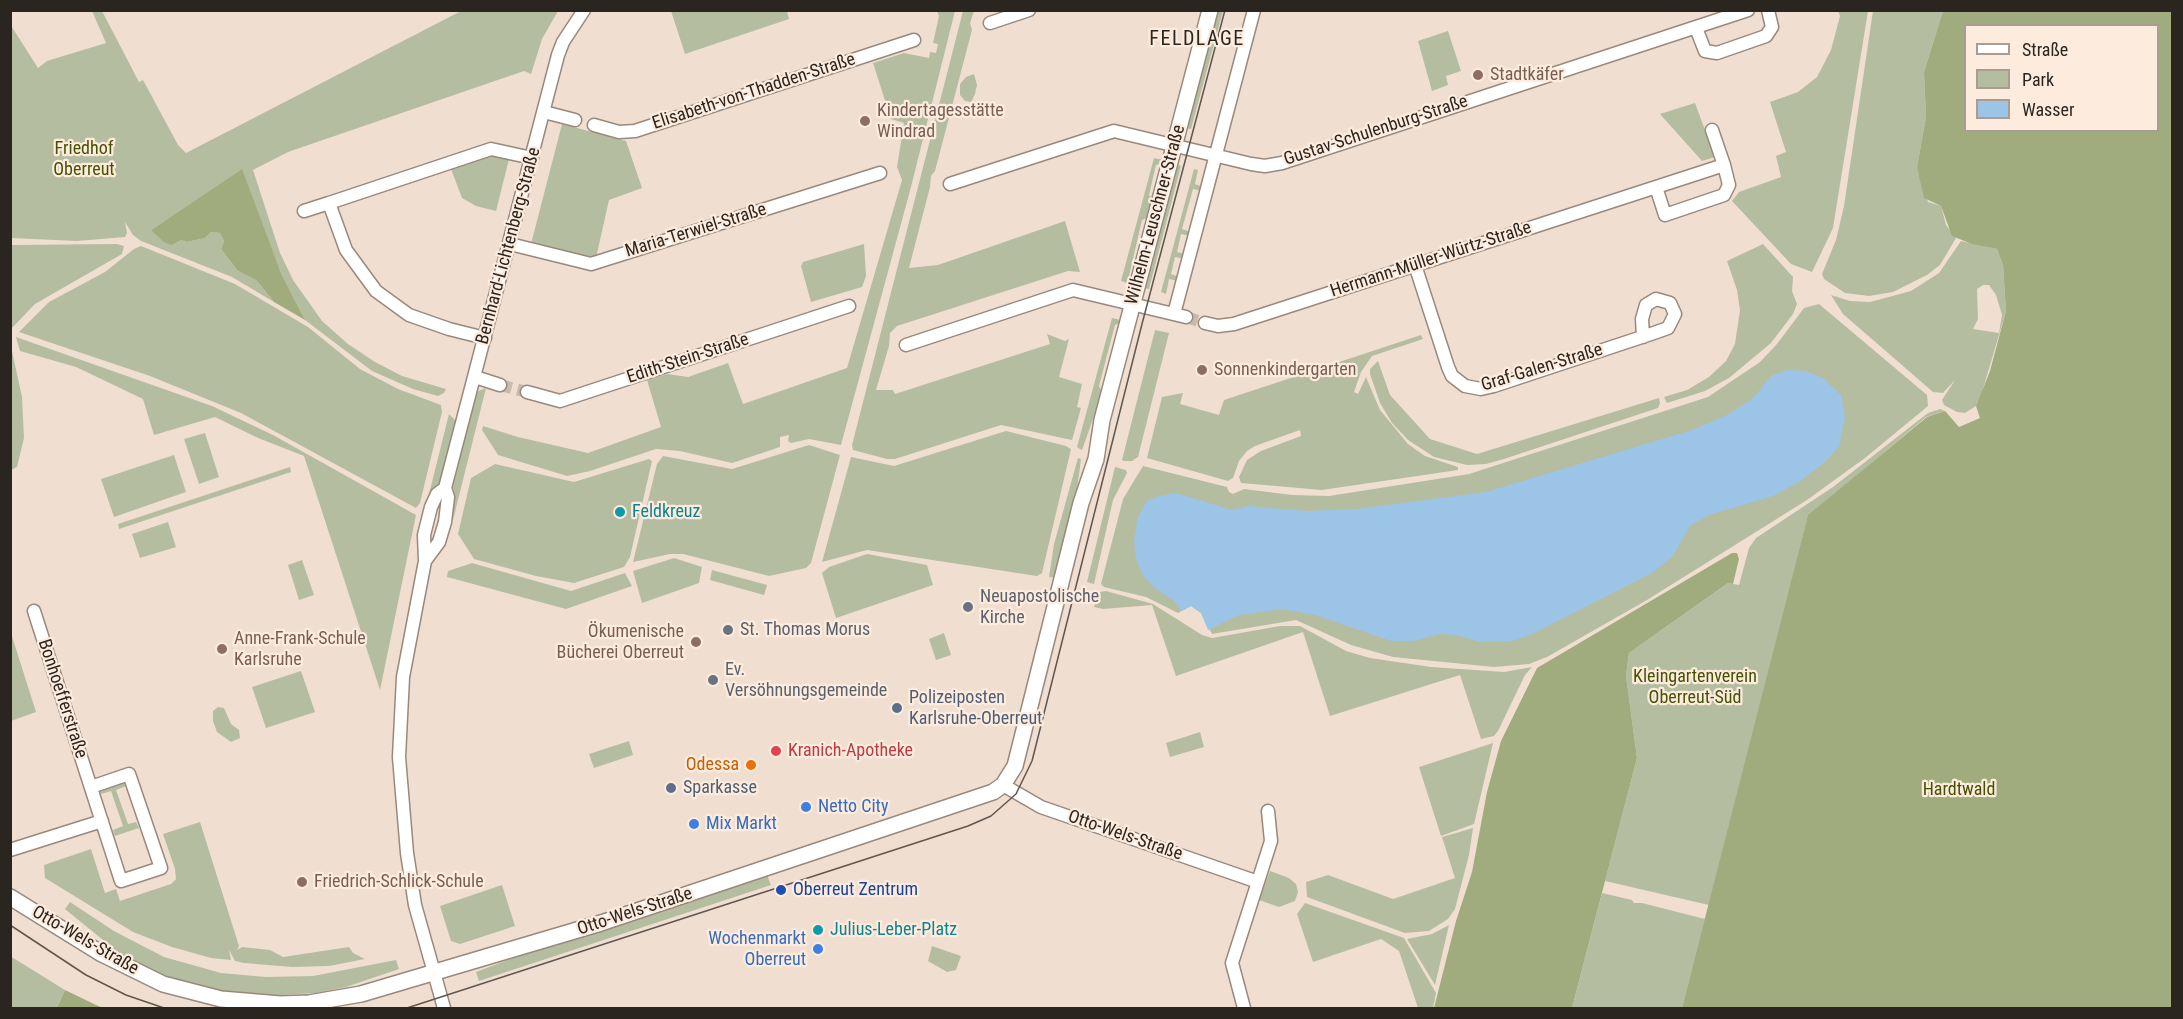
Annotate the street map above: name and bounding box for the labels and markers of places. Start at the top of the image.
place label: Stadtkäfer [1490,64,1564,86]
marker: Stadtkäfer [1471,68,1485,82]
place label: Kindertagesstätte Windrad [877,100,1004,142]
marker: Kindertagesstätte Windrad [858,114,872,128]
place label: Sonnenkindergarten [1214,359,1357,381]
marker: Sonnenkindergarten [1195,363,1209,377]
place label: Feldkreuz [632,501,700,523]
marker: Feldkreuz [613,505,627,519]
place label: Neuapostolische Kirche [980,586,1099,628]
marker: Neuapostolische Kirche [961,600,975,614]
place label: St. Thomas Morus [740,619,870,641]
place label: Ökumenische Bücherei Oberreut [557,621,684,664]
marker: St. Thomas Morus [721,623,735,637]
place label: Anne-Frank-Schule Karlsruhe [234,628,366,670]
marker: Ökumenische Bücherei Oberreut [689,635,703,649]
marker: Anne-Frank-Schule Karlsruhe [215,642,229,656]
place label: Ev. Versöhnungsgemeinde [725,659,887,702]
marker: Ev. Versöhnungsgemeinde [706,673,720,687]
place label: Polizeiposten Karlsruhe-Oberreut [909,687,1042,730]
marker: Polizeiposten Karlsruhe-Oberreut [890,701,904,715]
place label: Kranich-Apotheke [788,740,913,762]
marker: Kranich-Apotheke [769,744,783,758]
place label: Odessa [686,754,739,776]
marker: Odessa [744,758,758,772]
place label: Sparkasse [683,777,757,799]
marker: Sparkasse [664,781,678,795]
place label: Netto City [818,796,888,818]
marker: Netto City [799,800,813,814]
place label: Mix Markt [706,813,777,835]
marker: Mix Markt [687,817,701,831]
place label: Friedrich-Schlick-Schule [314,871,484,893]
marker: Friedrich-Schlick-Schule [295,875,309,889]
place label: Oberreut Zentrum [793,879,918,901]
marker: Oberreut Zentrum [774,883,788,897]
place label: Julius-Leber-Platz [830,919,957,941]
marker: Julius-Leber-Platz [811,923,825,937]
place label: Wochenmarkt Oberreut [708,928,806,970]
marker: Wochenmarkt Oberreut [811,942,825,956]

